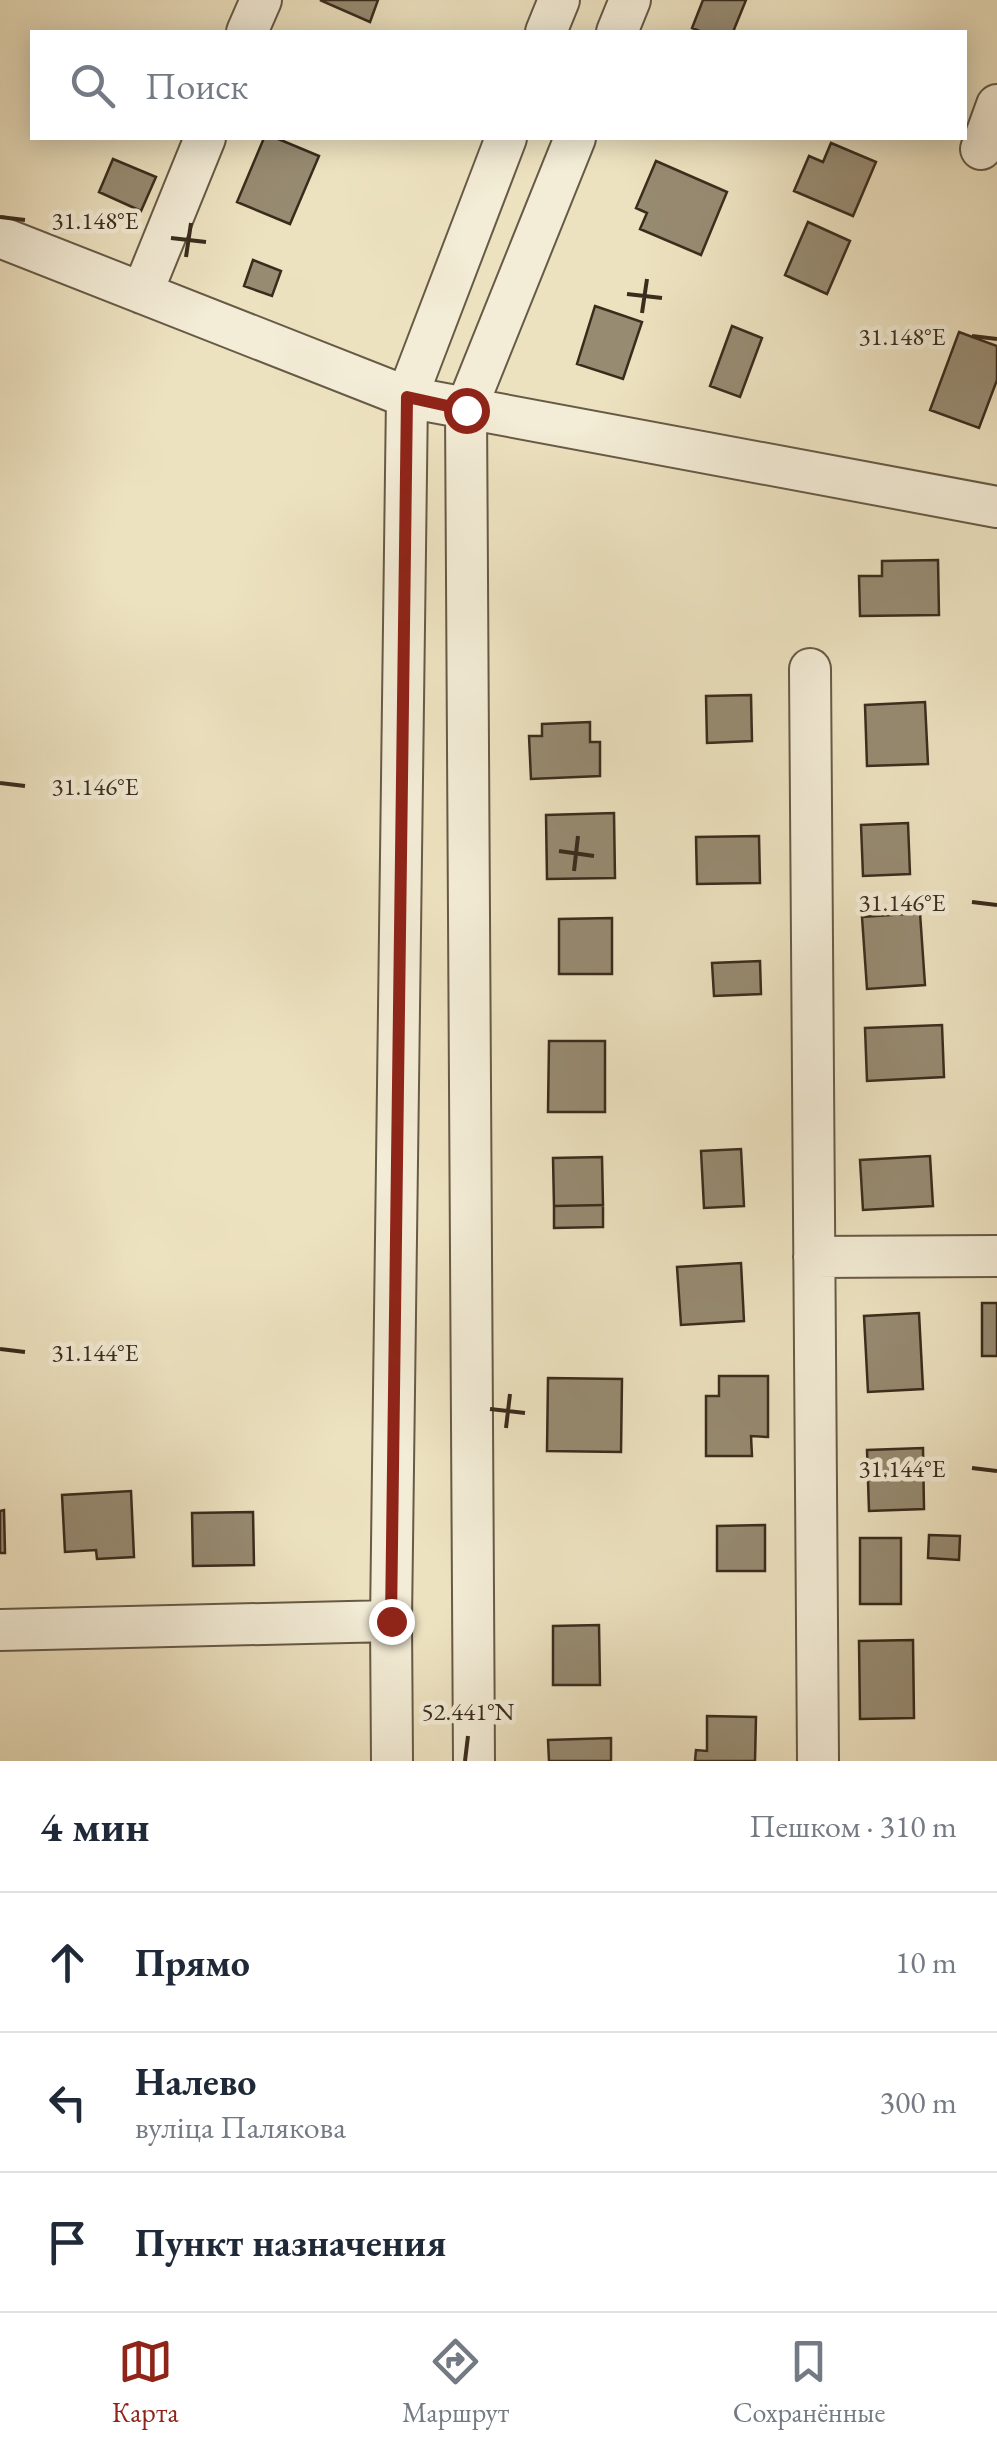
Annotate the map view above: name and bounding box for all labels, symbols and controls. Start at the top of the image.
search box [30,30,967,140]
icon: search [65,58,120,113]
text: Поиск [145,61,248,110]
text: 31.148°E [51,204,139,236]
text: 31.148°E [858,320,946,352]
route start [444,388,490,434]
text: 31.146°E [51,770,139,802]
text: 31.146°E [858,886,946,918]
text: 31.144°E [51,1336,139,1368]
text: 31.144°E [858,1452,946,1484]
route end [369,1599,415,1645]
text: 52.441°N [422,1695,515,1727]
text: 4 мин [40,1799,149,1854]
text: Пешком · 310 m [749,1805,957,1847]
icon: ahead [40,1935,95,1990]
text: Прямо [135,1938,250,1987]
text: 10 m [895,1941,957,1983]
text: Налево [135,2057,256,2106]
icon: left [40,2075,95,2130]
text: 300 m [880,2081,957,2123]
text: вуліца Палякова [135,2106,346,2148]
icon: arrive [40,2215,95,2270]
text: Пункт назначения [135,2218,446,2267]
tab: Карта [112,2334,179,2430]
tab: Маршрут [402,2334,509,2430]
tab: Сохранённые [733,2334,885,2430]

